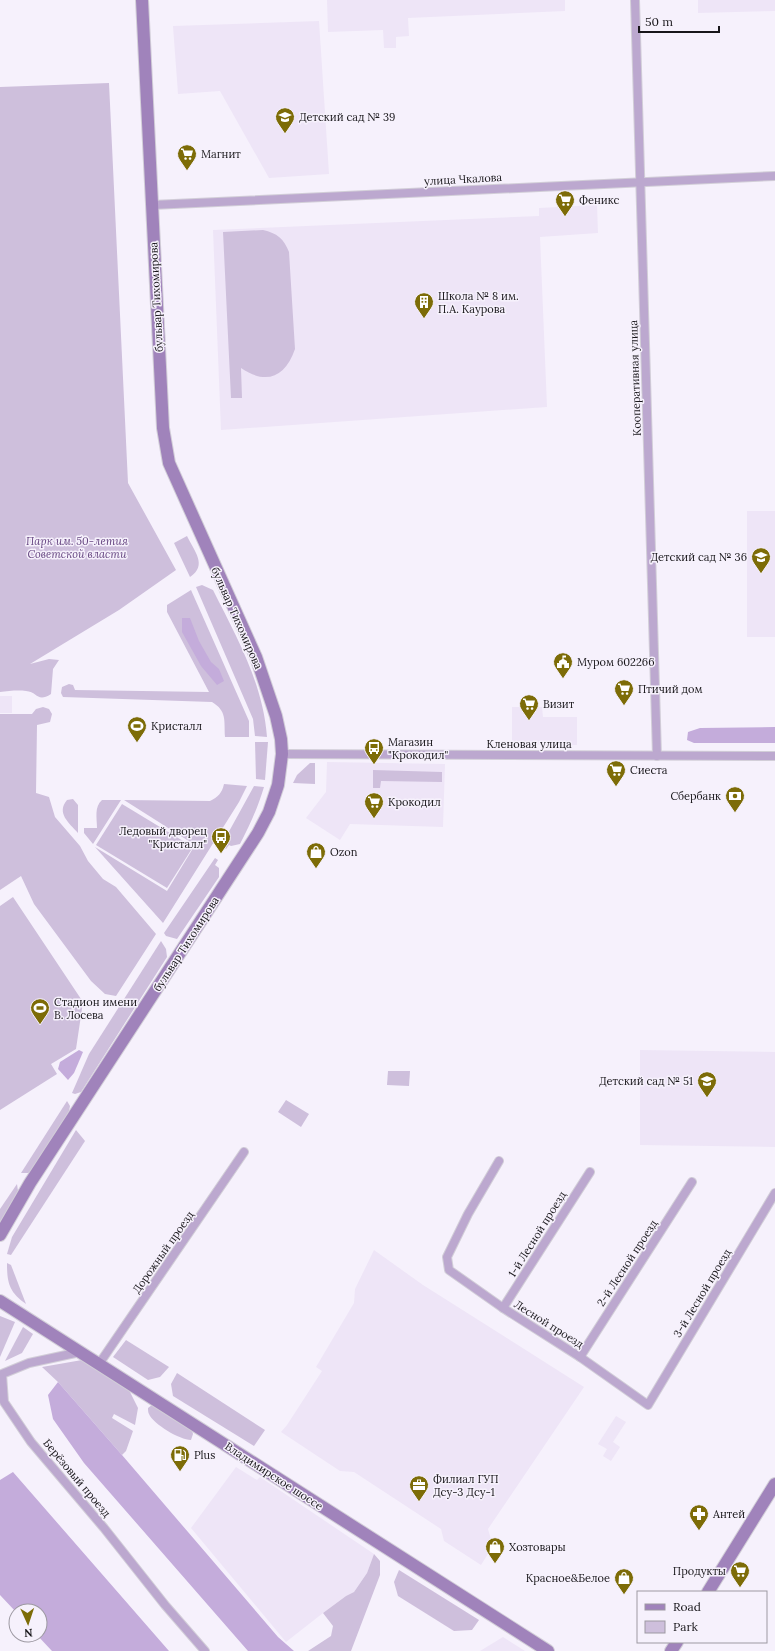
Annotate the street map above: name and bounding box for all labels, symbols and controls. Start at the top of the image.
scale bar [639,8,719,34]
text: 50 m [645,14,673,29]
school or university icon: Детский сад № 39 [274,106,296,134]
place label: Детский сад № 39 [299,110,395,124]
supermarket icon: Магнит [176,143,198,171]
place label: Магнит [201,147,241,161]
street label: улица Чкалова [424,170,503,188]
supermarket icon: Феникс [554,189,576,217]
place label: Феникс [579,193,619,207]
street label: бульвар Тихомирова [146,241,166,352]
place label: Школа № 8 им. П.А. Каурова [438,289,519,316]
building icon: Школа № 8 им. П.А. Каурова [413,291,435,319]
street label: Кооперативная улица [626,319,644,436]
park label: Парк им. 50-летия Советской власти [26,534,129,561]
school or university icon: Детский сад № 36 [750,546,772,574]
place label: Детский сад № 36 [651,550,747,564]
street label: бульвар Тихомирова [208,565,266,671]
public building icon: Муром 602266 [552,651,574,679]
place label: Муром 602266 [577,655,655,669]
supermarket icon: Птичий дом [613,678,635,706]
place label: Птичий дом [638,682,703,696]
supermarket icon: Визит [518,693,540,721]
place label: Визит [543,697,575,711]
sports icon: Кристалл [126,715,148,743]
place label: Кристалл [151,719,202,733]
place label: Магазин "Крокодил" [388,735,448,762]
bus stop icon: Магазин "Крокодил" [363,737,385,765]
street label: Кленовая улица [486,737,572,751]
supermarket icon: Сиеста [605,759,627,787]
place label: Сиеста [630,763,668,777]
bank icon: Сбербанк [724,785,746,813]
place label: Сбербанк [670,789,721,803]
supermarket icon: Крокодил [363,791,385,819]
place label: Крокодил [388,795,441,809]
place label: Ледовый дворец "Кристалл" [119,824,207,851]
bus stop icon: Ледовый дворец "Кристалл" [210,826,232,854]
shop icon: Ozon [305,841,327,869]
place label: Ozon [330,845,358,859]
street label: бульвар Тихомирова [150,894,222,994]
place label: Стадион имени В. Лосева [54,995,137,1022]
sports icon: Стадион имени В. Лосева [29,997,51,1025]
school or university icon: Детский сад № 51 [696,1070,718,1098]
place label: Детский сад № 51 [599,1074,693,1088]
street label: 1-й Лесной проезд [505,1188,569,1280]
street label: Дорожный проезд [129,1208,197,1296]
street label: 2-й Лесной проезд [594,1217,660,1309]
street label: 3-й Лесной проезд [670,1246,734,1340]
street label: Лесной проезд [512,1297,587,1351]
street label: Берёзовый проезд [40,1436,114,1520]
street label: Владимирское шоссе [222,1439,326,1513]
fuel station icon: Plus [169,1444,191,1472]
place label: Plus [194,1448,215,1462]
place label: Филиал ГУП Дсу-3 Дсу-1 [433,1472,499,1499]
office icon: Филиал ГУП Дсу-3 Дсу-1 [408,1474,430,1502]
pharmacy icon: Антей [688,1503,710,1531]
place label: Антей [712,1507,745,1521]
shop icon: Хозтовары [484,1536,506,1564]
place label: Хозтовары [509,1540,566,1554]
supermarket icon: Продукты [729,1560,751,1588]
place label: Продукты [673,1564,726,1578]
shop icon: Красное&Белое [613,1567,635,1595]
place label: Красное&Белое [526,1571,610,1585]
legend [637,1591,767,1643]
text: Road [673,1599,701,1614]
north arrow [8,1603,48,1643]
text: Park [673,1619,699,1634]
text: N [23,1626,33,1640]

